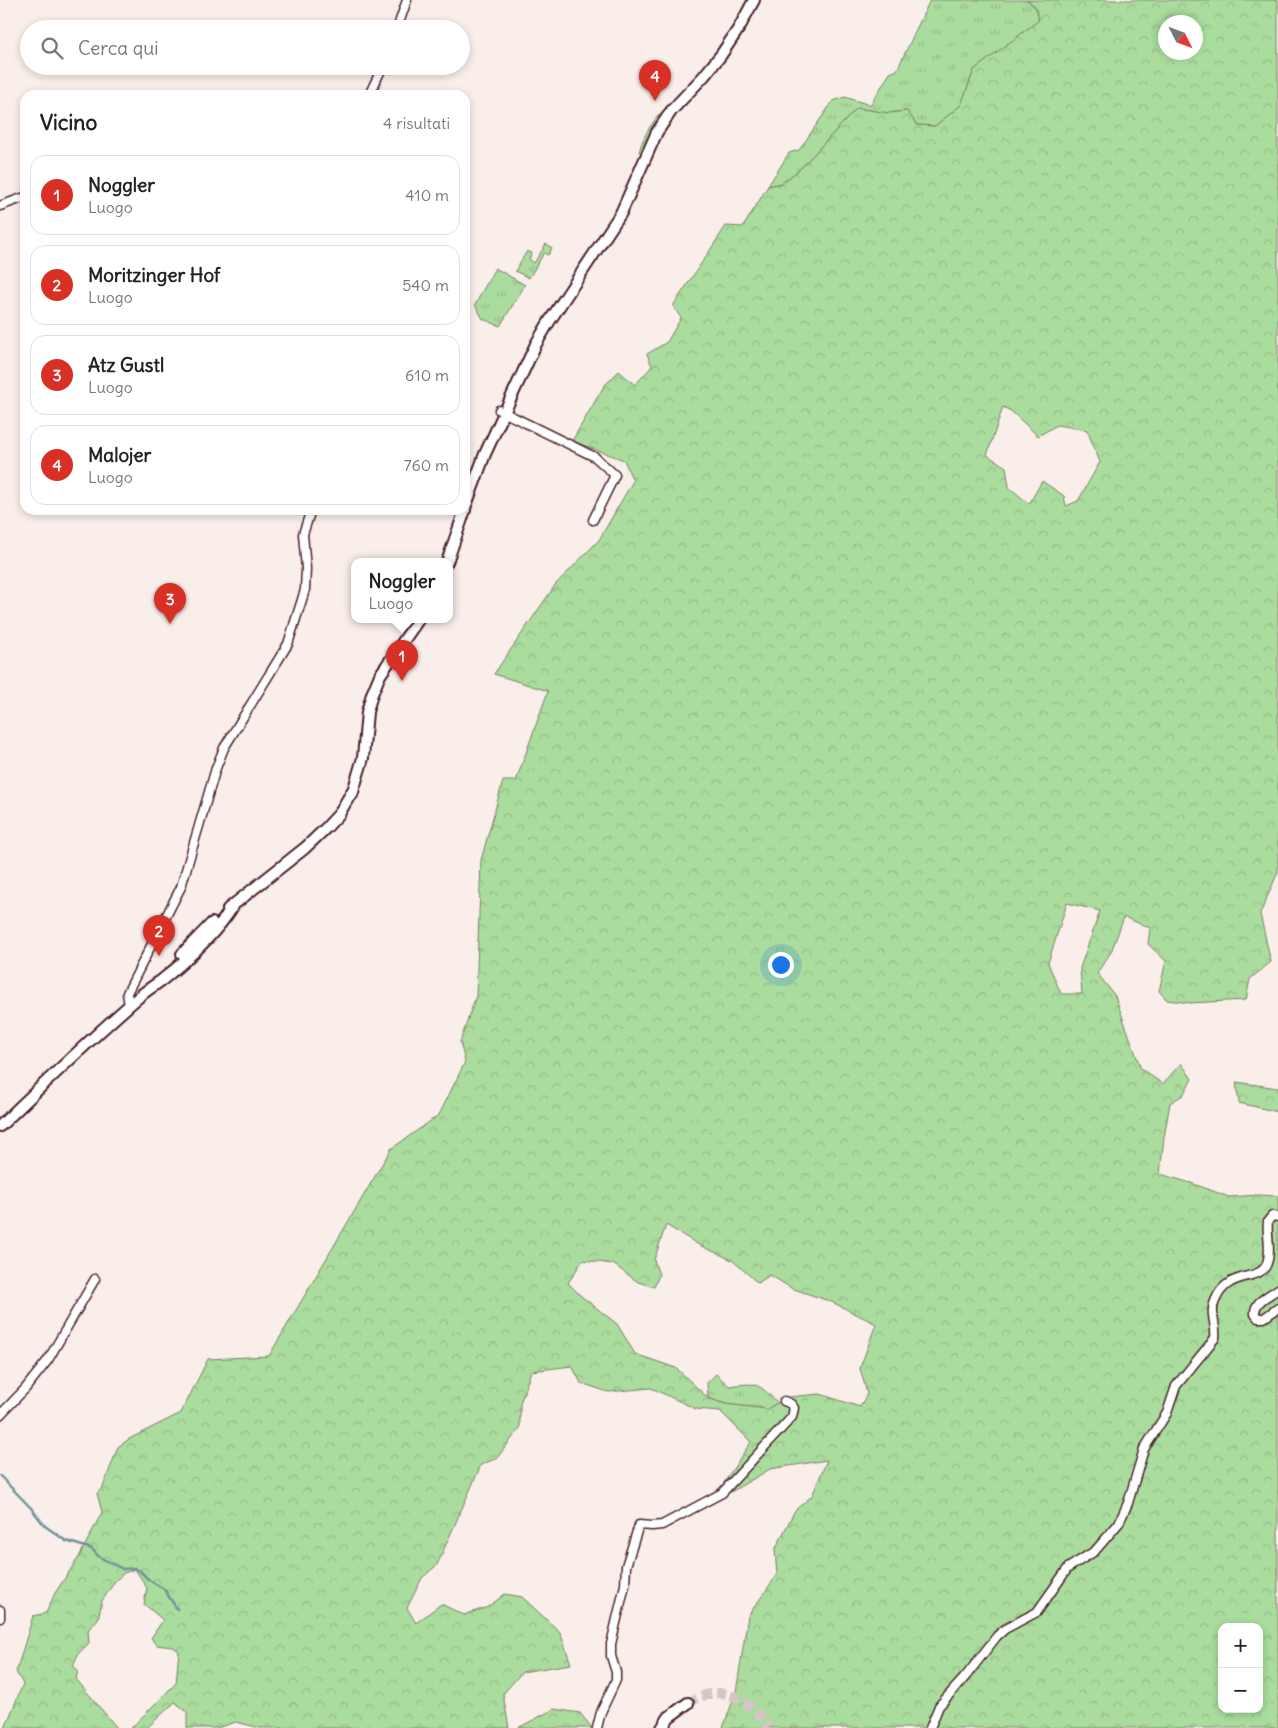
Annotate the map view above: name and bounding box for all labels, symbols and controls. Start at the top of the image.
north arrow [1158,15,1203,60]
search box [20,20,470,75]
icon: search [38,34,66,62]
text: Cerca qui [78,36,159,60]
pin: 4 [639,60,671,101]
text: Vicino [40,109,97,136]
text: 4 risultati [383,113,450,133]
text: Noggler [88,173,155,197]
text: 1 [54,185,60,205]
text: 410 m [405,185,449,205]
text: Luogo [88,197,133,217]
text: Moritzinger Hof [88,263,220,287]
text: 2 [53,275,61,295]
text: 540 m [402,275,449,295]
text: Luogo [88,287,133,307]
text: Atz Gustl [88,353,164,377]
text: 3 [52,365,62,385]
text: 610 m [405,365,449,385]
text: Luogo [88,377,133,397]
text: Malojer [88,443,151,467]
text: 4 [52,455,62,475]
text: 760 m [404,455,449,475]
text: Luogo [88,467,133,487]
popup [351,558,453,623]
text: Noggler [368,569,436,593]
pin: 3 [154,583,186,624]
text: Luogo [368,593,413,613]
pin: 1 [386,640,418,681]
pin: 2 [143,915,175,956]
your location [768,952,794,978]
map controls [1218,1623,1263,1713]
button: + [1218,1623,1263,1668]
button: − [1218,1668,1263,1713]

